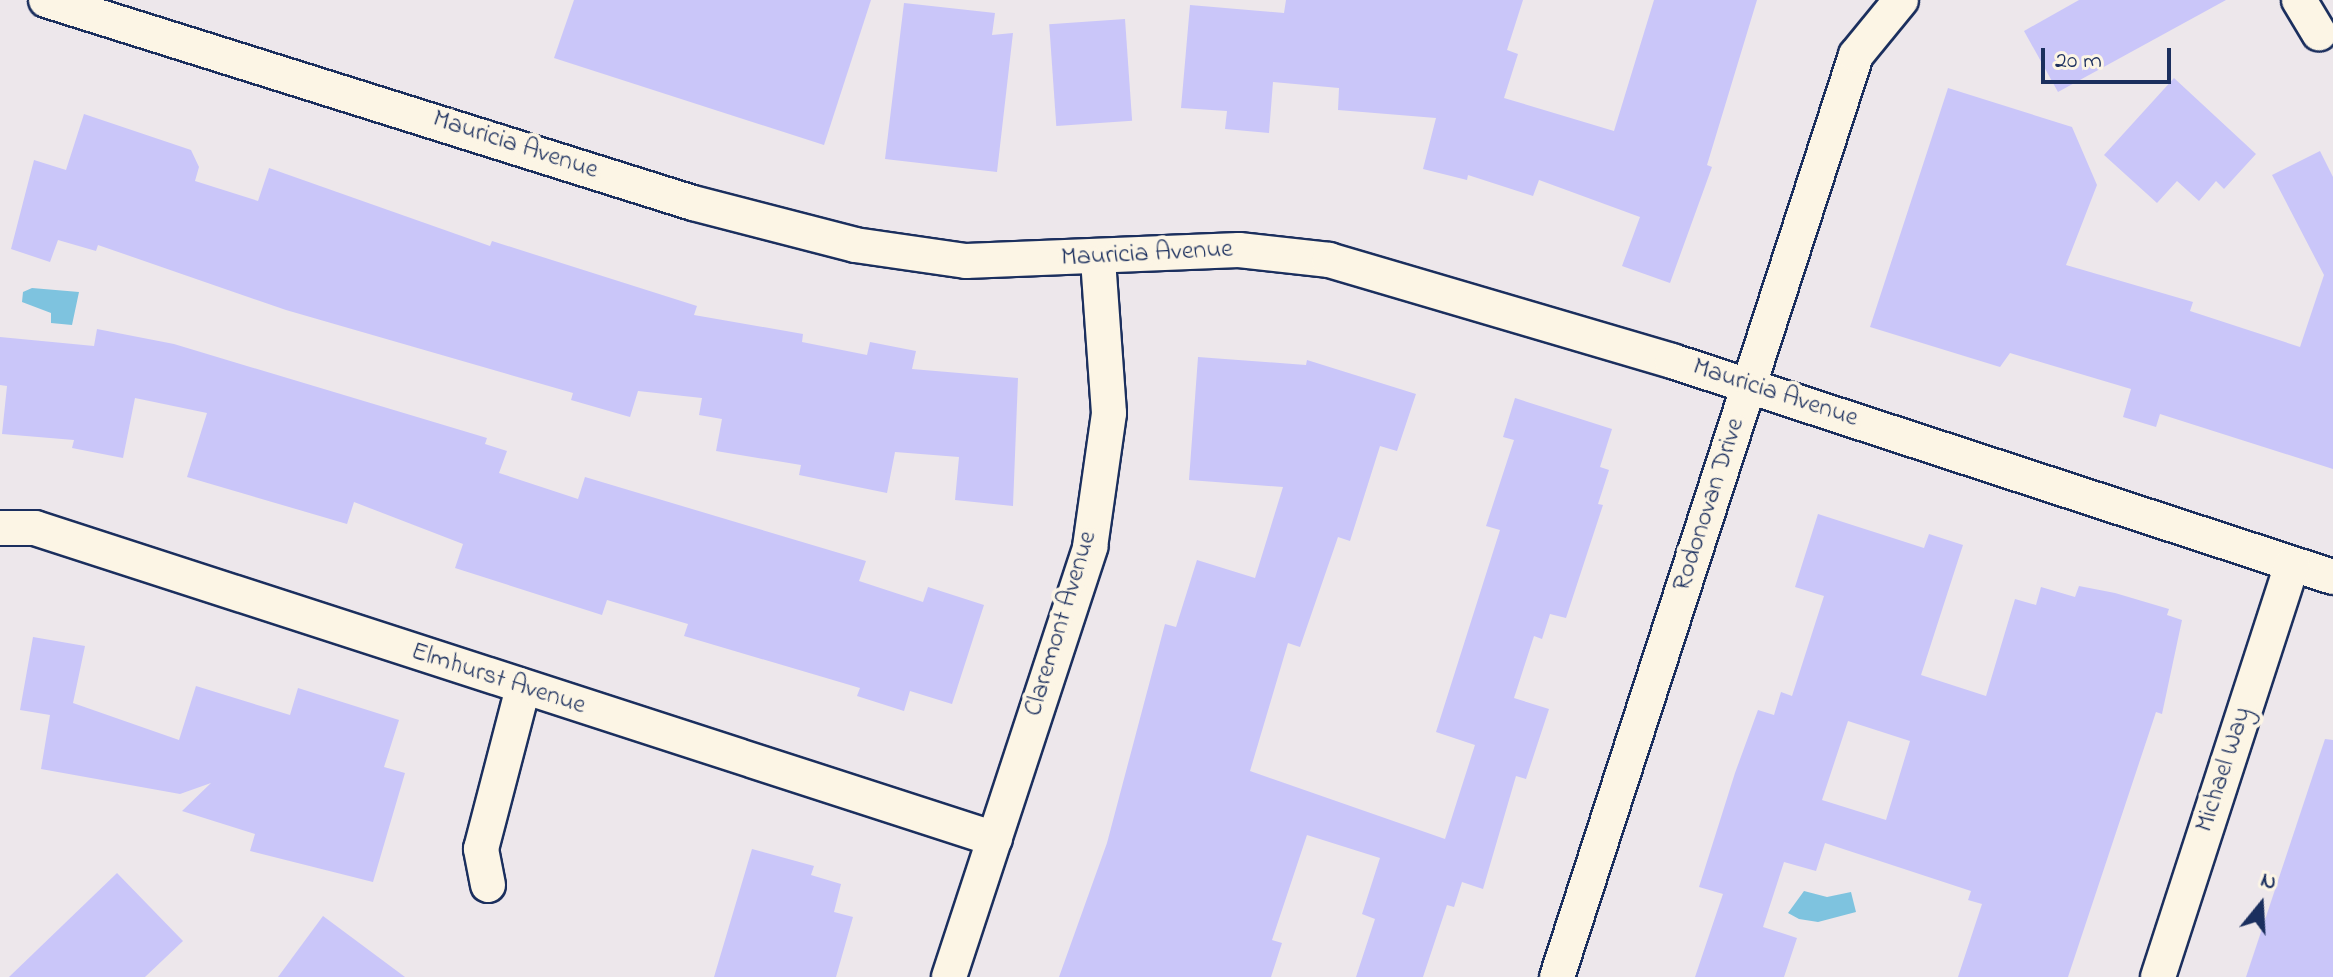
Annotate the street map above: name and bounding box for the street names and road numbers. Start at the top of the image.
street label: Mauricia Avenue [428,105,602,187]
street label: Mauricia Avenue [1060,235,1234,275]
street label: Mauricia Avenue [1688,353,1862,435]
street label: Rodonovan Drive [1667,415,1753,595]
street label: Claremont Avenue [1019,528,1105,720]
street label: Elmhurst Avenue [407,637,589,723]
street label: Michael Way [2190,704,2260,836]

